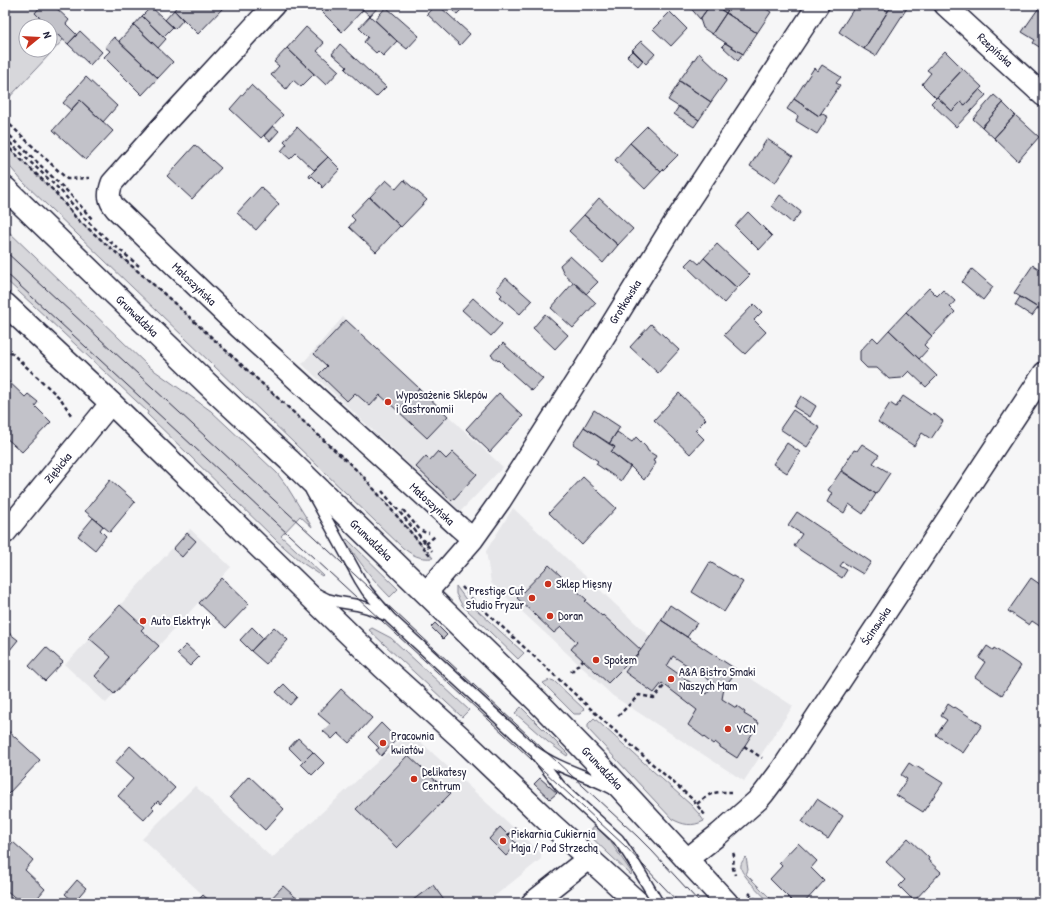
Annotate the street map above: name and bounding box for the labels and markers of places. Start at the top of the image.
place label: Wyposażenie Sklepów i Gastronomii [396,386,488,417]
marker: Wyposażenie Sklepów i Gastronomii [383,397,393,407]
place label: Sklep Mięsny [556,575,612,592]
marker: Sklep Mięsny [543,579,553,589]
place label: Prestige Cut Studio Fryzur [466,582,525,613]
marker: Prestige Cut Studio Fryzur [527,593,537,603]
place label: Doran [558,607,583,624]
marker: Doran [545,611,555,621]
place label: Auto Elektryk [151,612,210,629]
marker: Auto Elektryk [138,616,148,626]
place label: Społem [604,651,637,668]
marker: Społem [591,655,601,665]
place label: A&A Bistro Smaki Naszych Mam [679,663,756,694]
marker: A&A Bistro Smaki Naszych Mam [666,674,676,684]
place label: VCN [736,720,756,737]
marker: VCN [723,724,733,734]
place label: Pracownia kwiatów [391,727,434,758]
marker: Pracownia kwiatów [378,738,388,748]
place label: Delikatesy Centrum [422,763,467,794]
marker: Delikatesy Centrum [409,774,419,784]
place label: Piekarnia Cukiernia Maja / Pod Strzechą [511,825,599,856]
marker: Piekarnia Cukiernia Maja / Pod Strzechą [498,836,508,846]

